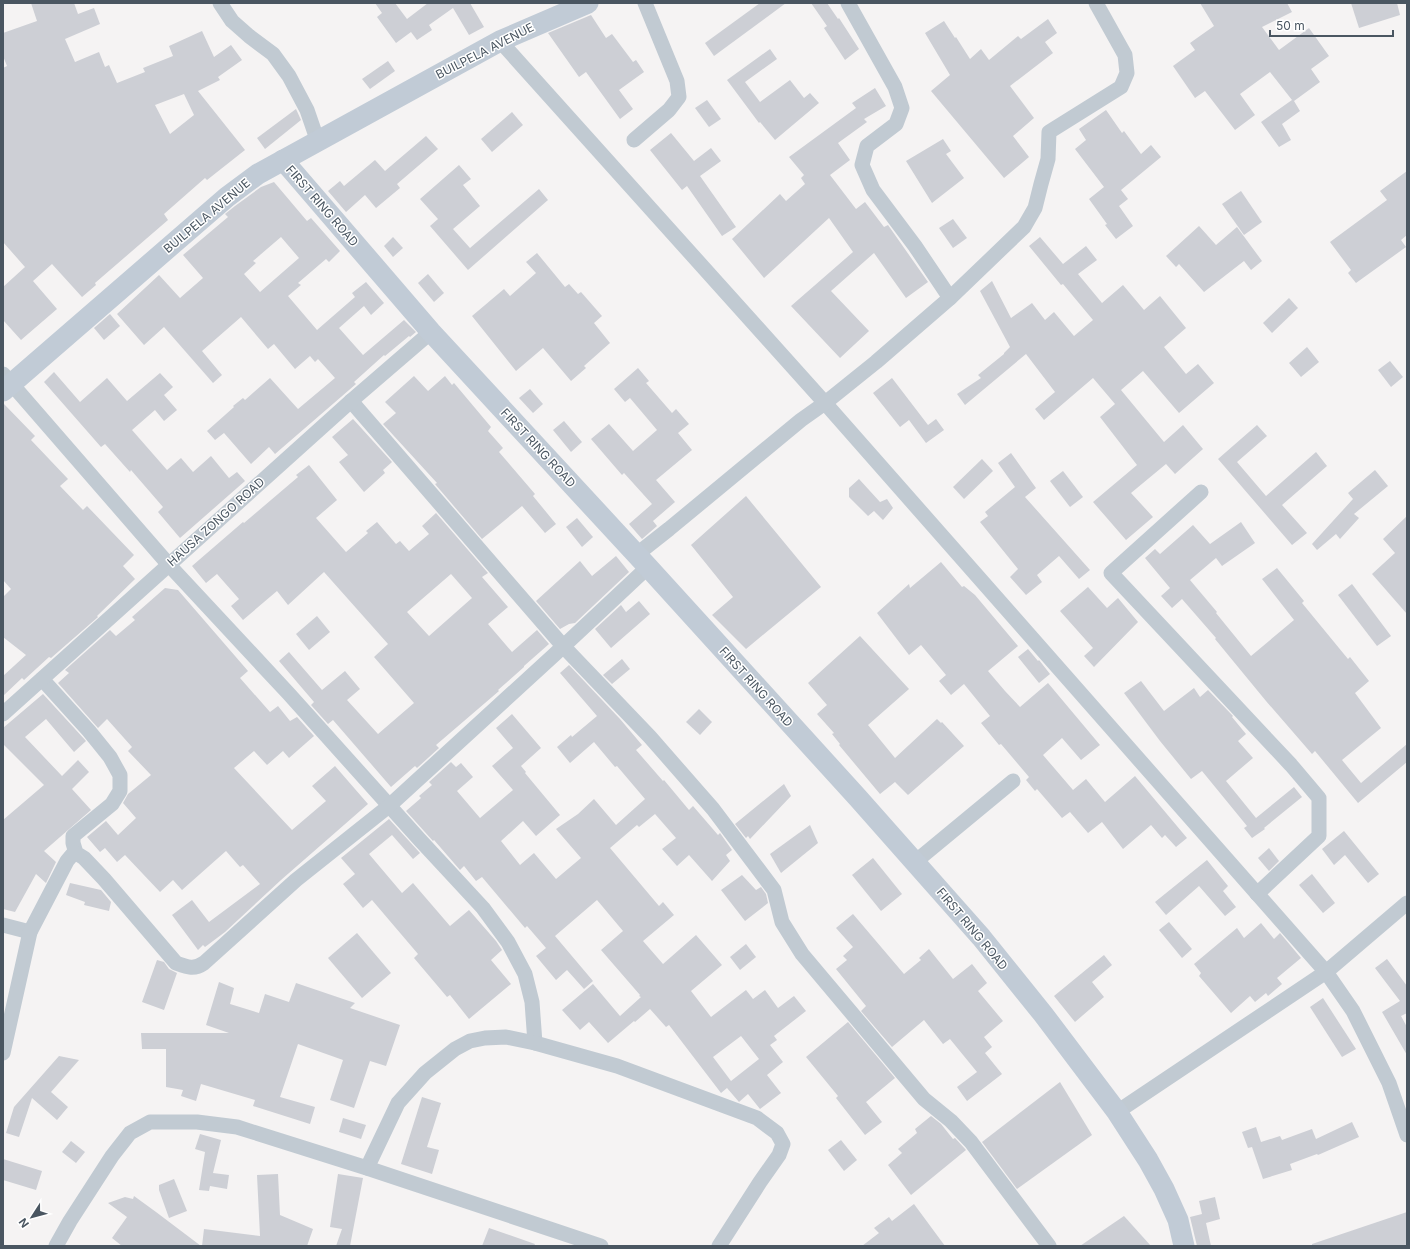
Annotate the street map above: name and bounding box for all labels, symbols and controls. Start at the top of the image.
scale bar [1270,12,1393,38]
text: 50 m [1276,18,1305,33]
street label: BUILPELA AVENUE [433,19,536,82]
street label: FIRST RING ROAD [283,162,362,249]
street label: BUILPELA AVENUE [160,175,253,256]
street label: FIRST RING ROAD [498,405,579,490]
street label: HAUSA ZONGO ROAD [164,474,267,569]
street label: FIRST RING ROAD [716,644,796,730]
street label: FIRST RING ROAD [934,885,1011,973]
north arrow [12,1197,52,1237]
text: N [16,1215,32,1230]

